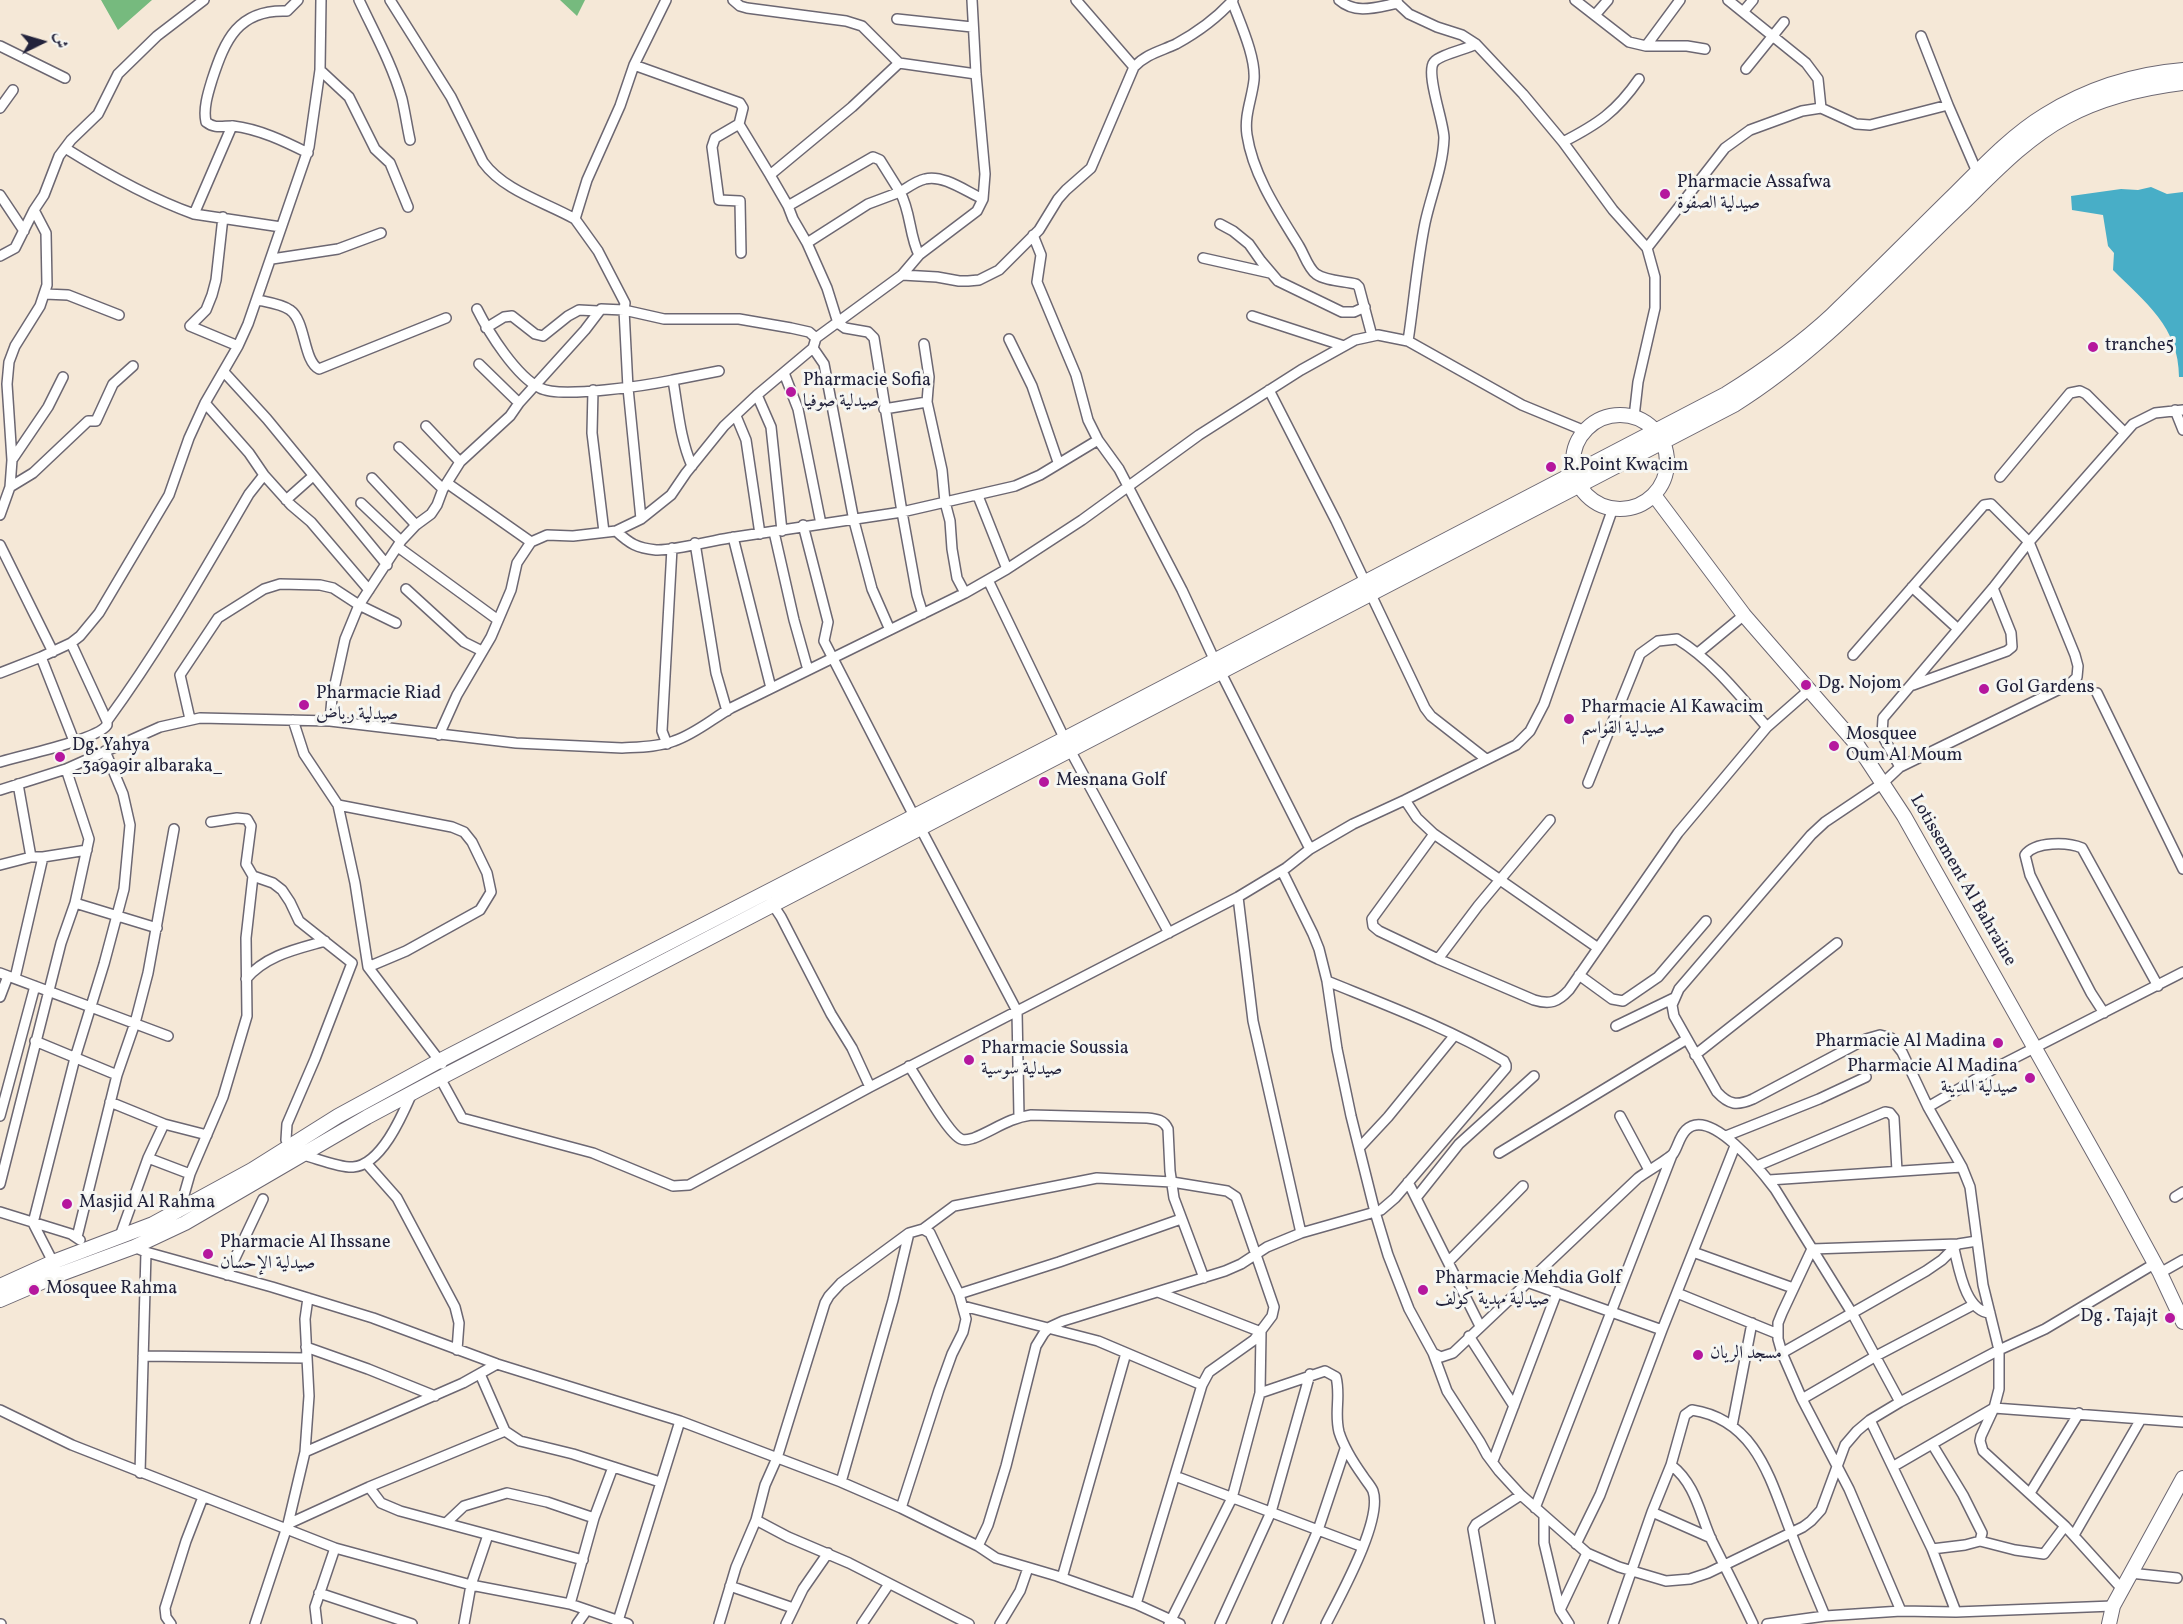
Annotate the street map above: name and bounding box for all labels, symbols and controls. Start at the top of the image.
north arrow [12,12,72,72]
text: ش [48,32,72,49]
place label: Pharmacie Assafwa صيدلية الصفوة [1677,173,1831,216]
marker: Pharmacie Assafwa صيدلية الصفوة [1658,187,1672,201]
place label: tranche5 [2105,336,2174,358]
marker: tranche5 [2086,340,2100,354]
place label: Pharmacie Sofia صيدلية صوفيا [803,371,931,413]
marker: Pharmacie Sofia صيدلية صوفيا [784,385,798,399]
place label: R.Point Kwacim [1563,456,1689,478]
marker: R.Point Kwacim [1544,460,1558,474]
place label: Dg. Nojom [1818,674,1902,696]
marker: Dg. Nojom [1799,678,1813,692]
place label: Gol Gardens [1996,678,2094,700]
marker: Gol Gardens [1977,682,1991,696]
place label: Pharmacie Riad صيدلية رياض [316,684,441,726]
marker: Pharmacie Riad صيدلية رياض [297,698,311,712]
place label: Pharmacie Al Kawacim صيدلية القواسم [1581,698,1764,740]
marker: Pharmacie Al Kawacim صيدلية القواسم [1562,712,1576,726]
place label: Mosquee Oum Al Moum [1846,725,1963,768]
place label: Dg. Yahya _3a9a9ir albaraka_ [72,736,223,778]
marker: Mosquee Oum Al Moum [1827,739,1841,753]
marker: Dg. Yahya _3a9a9ir albaraka_ [53,750,67,764]
place label: Mesnana Golf [1056,771,1166,793]
marker: Mesnana Golf [1037,775,1051,789]
street label: Lotissement Al Bahraine [1904,792,2020,970]
place label: Pharmacie Al Madina [1815,1032,1986,1054]
marker: Pharmacie Al Madina [1991,1036,2005,1050]
place label: Pharmacie Soussia صيدلية سوسية [981,1039,1129,1082]
marker: Pharmacie Soussia صيدلية سوسية [962,1053,976,1067]
place label: Pharmacie Al Madina صيدلية المدينة [1847,1057,2018,1100]
marker: Pharmacie Al Madina صيدلية المدينة [2023,1071,2037,1085]
place label: Masjid Al Rahma [79,1193,215,1215]
marker: Masjid Al Rahma [60,1197,74,1211]
place label: Pharmacie Al Ihssane صيدلية الإحسان [220,1233,391,1276]
marker: Pharmacie Al Ihssane صيدلية الإحسان [201,1247,215,1261]
place label: Pharmacie Mehdia Golf صيدلية مهدية كولف [1435,1269,1621,1312]
place label: Mosquee Rahma [46,1279,177,1301]
marker: Mosquee Rahma [27,1283,41,1297]
marker: Pharmacie Mehdia Golf صيدلية مهدية كولف [1416,1283,1430,1297]
place label: Dg . Tajajt [2080,1307,2158,1329]
marker: Dg . Tajajt [2163,1311,2177,1325]
place label: مسجد الريان [1710,1344,1782,1366]
marker: مسجد الريان [1691,1348,1705,1362]

